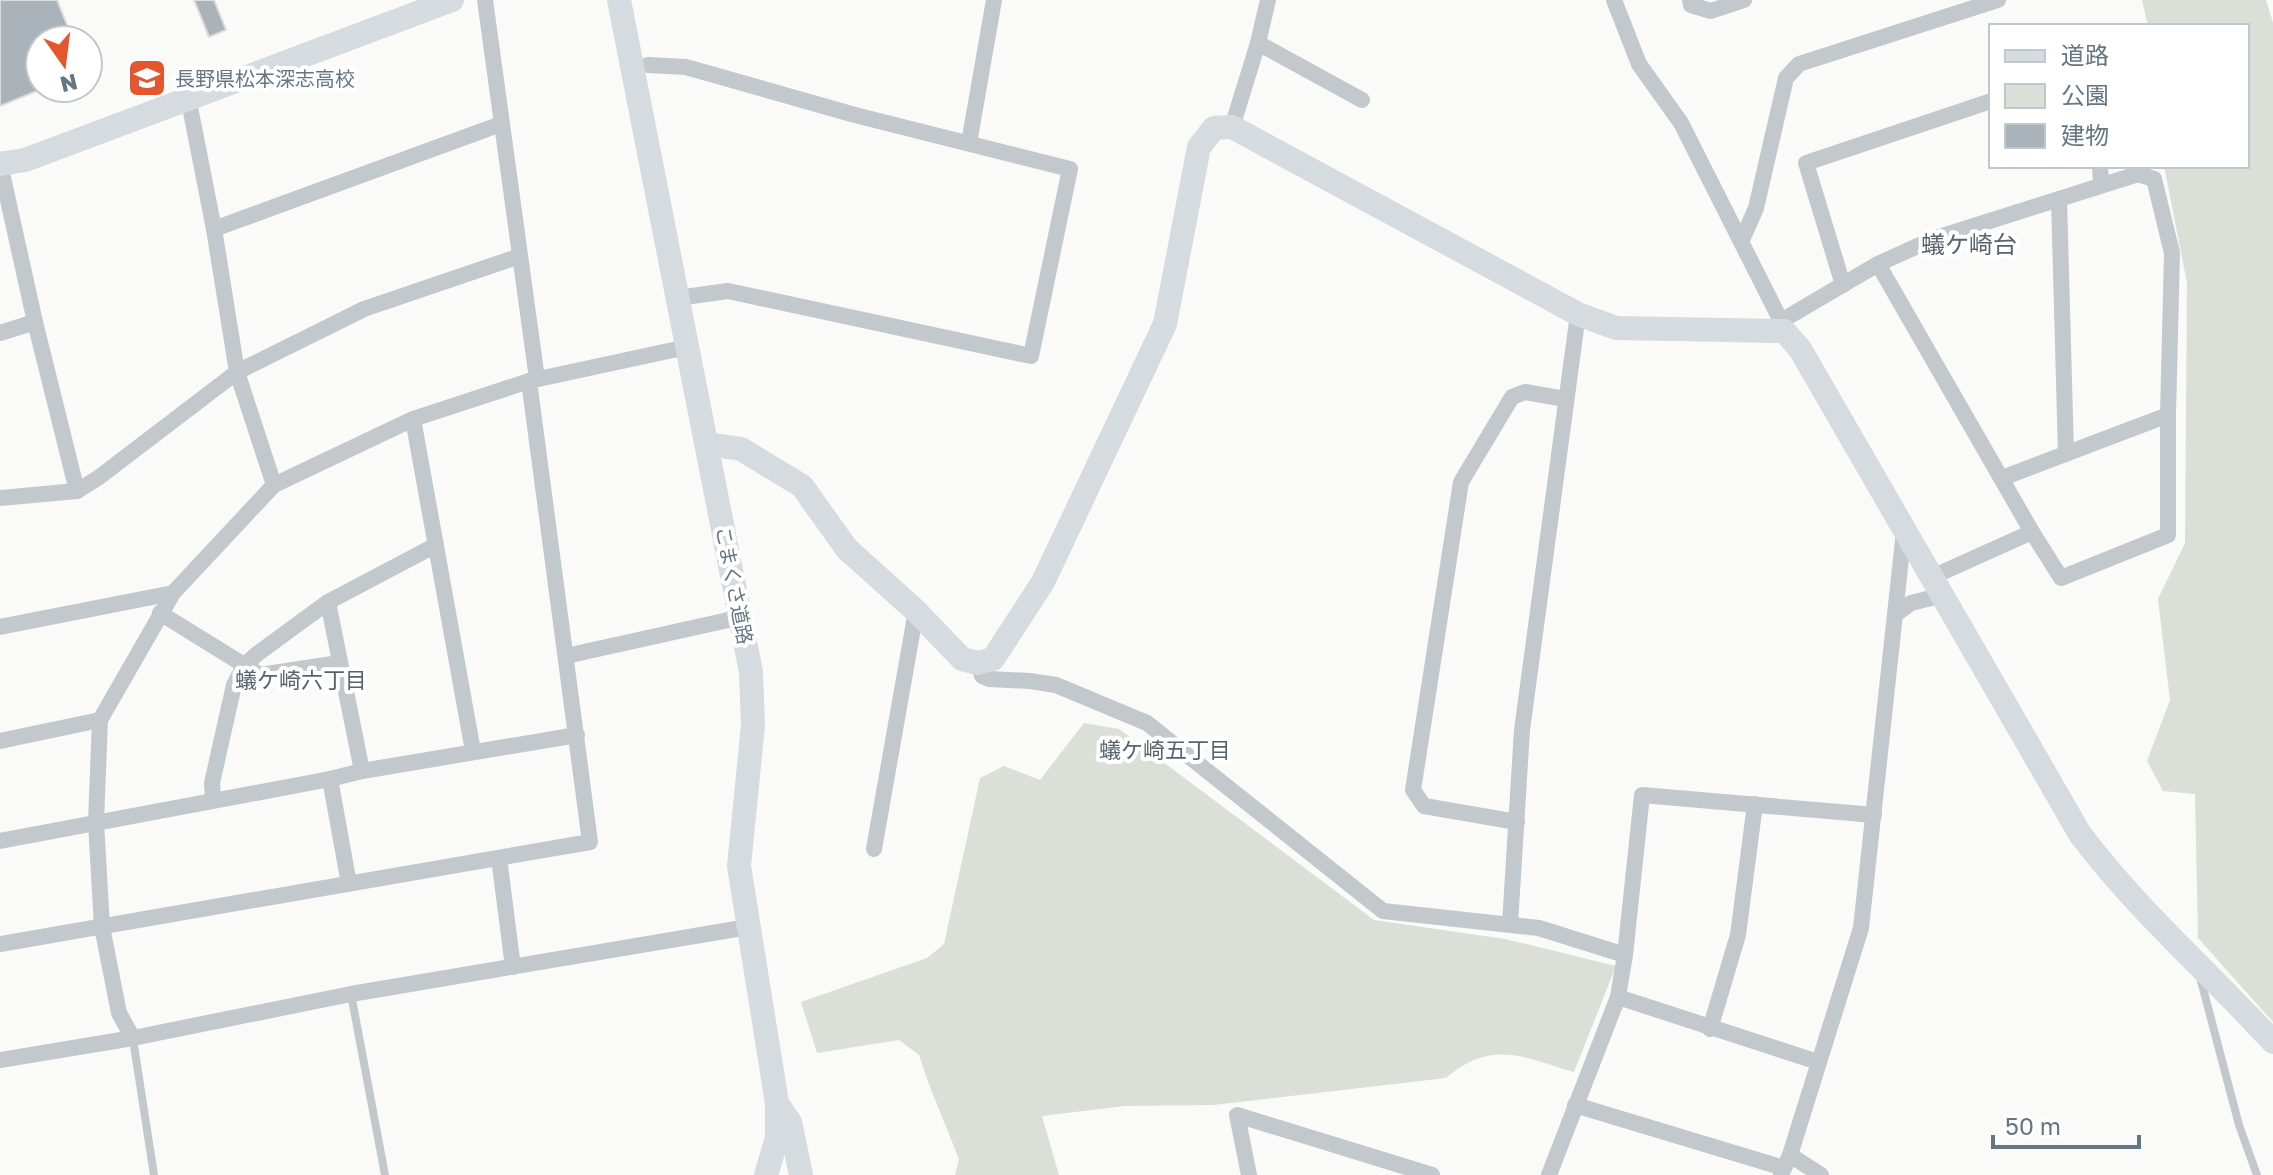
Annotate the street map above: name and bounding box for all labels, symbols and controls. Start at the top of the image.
north arrow [24,24,104,104]
legend [1989,24,2249,168]
text: 道路 [2061,40,2109,69]
school or university icon: 長野県松本深志高校 [126,57,168,99]
place label: 長野県松本深志高校 [175,66,355,90]
text: N [58,69,80,99]
text: 公園 [2061,80,2109,109]
text: 建物 [2061,120,2109,149]
district label: 蟻ケ崎台 [1921,229,2017,258]
street label: こまくさ道路 [712,524,758,646]
district label: 蟻ケ崎六丁目 [235,666,367,693]
district label: 蟻ケ崎五丁目 [1099,736,1231,763]
scale bar [1993,1099,2139,1149]
text: 50 m [2005,1111,2061,1140]

